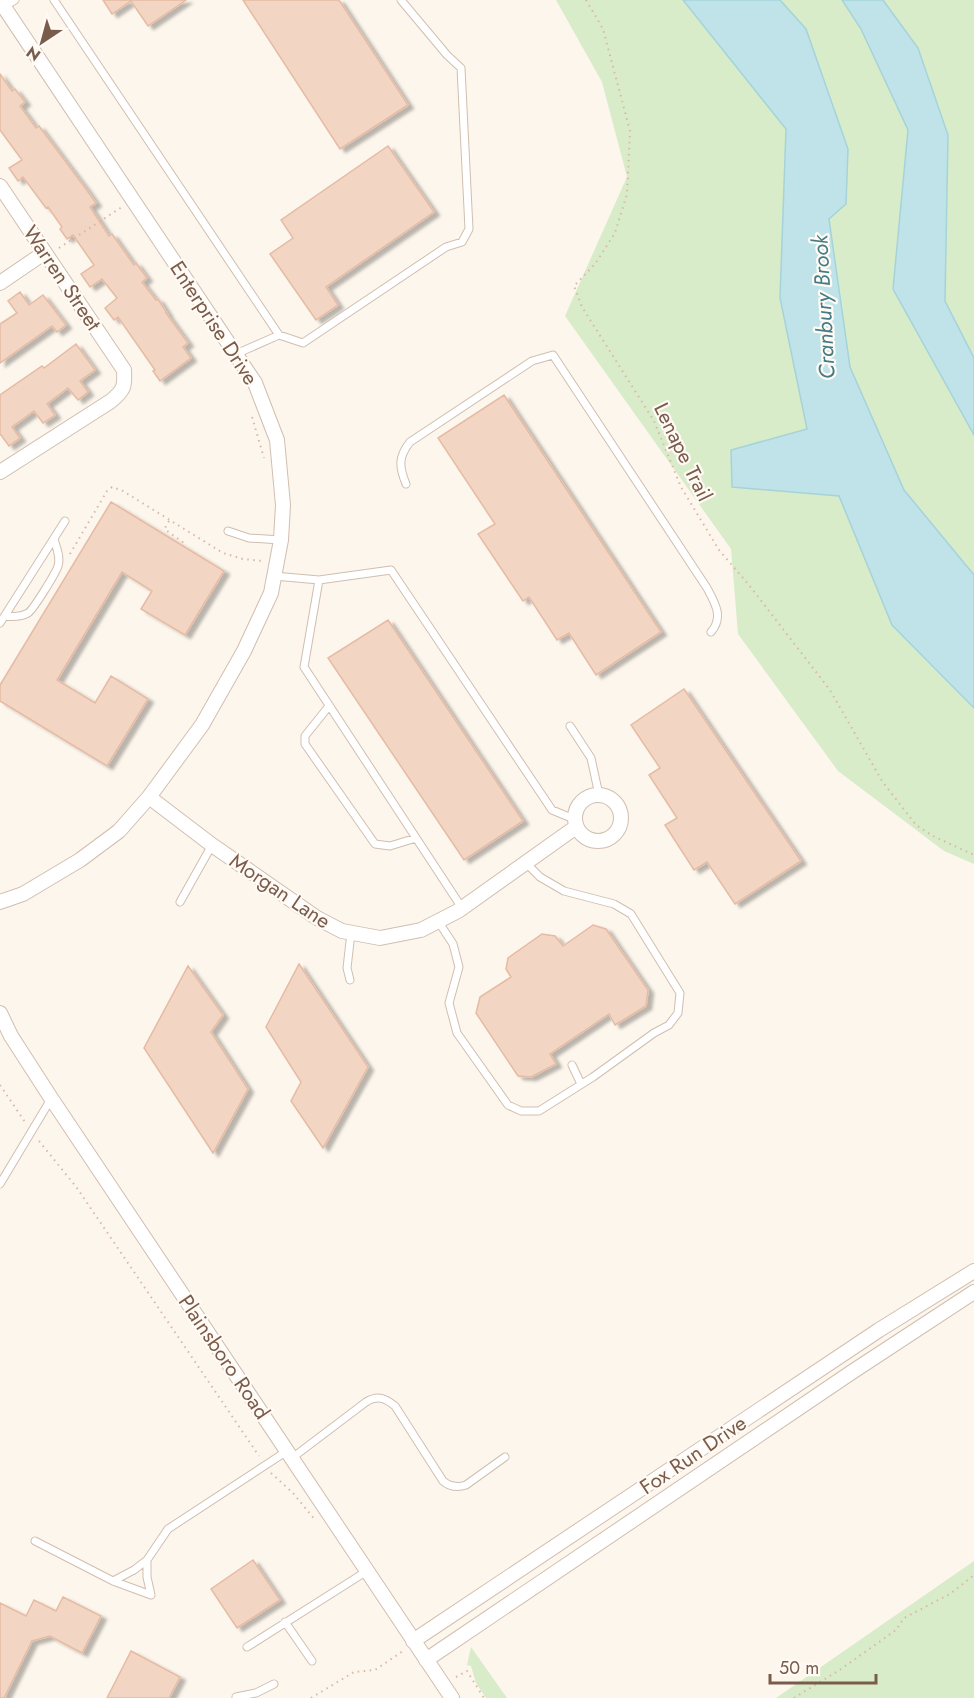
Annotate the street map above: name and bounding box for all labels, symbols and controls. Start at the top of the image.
north arrow [12,12,72,72]
text: N [22,41,45,67]
street label: Warren Street [16,219,108,337]
water label: Cranbury Brook [803,233,843,380]
street label: Enterprise Drive [163,255,265,391]
street label: Lenape Trail [646,398,720,506]
street label: Morgan Lane [223,846,337,936]
street label: Plainsboro Road [171,1289,277,1425]
street label: Fox Run Drive [634,1408,752,1502]
scale bar [770,1647,876,1685]
text: 50 m [779,1655,819,1681]

